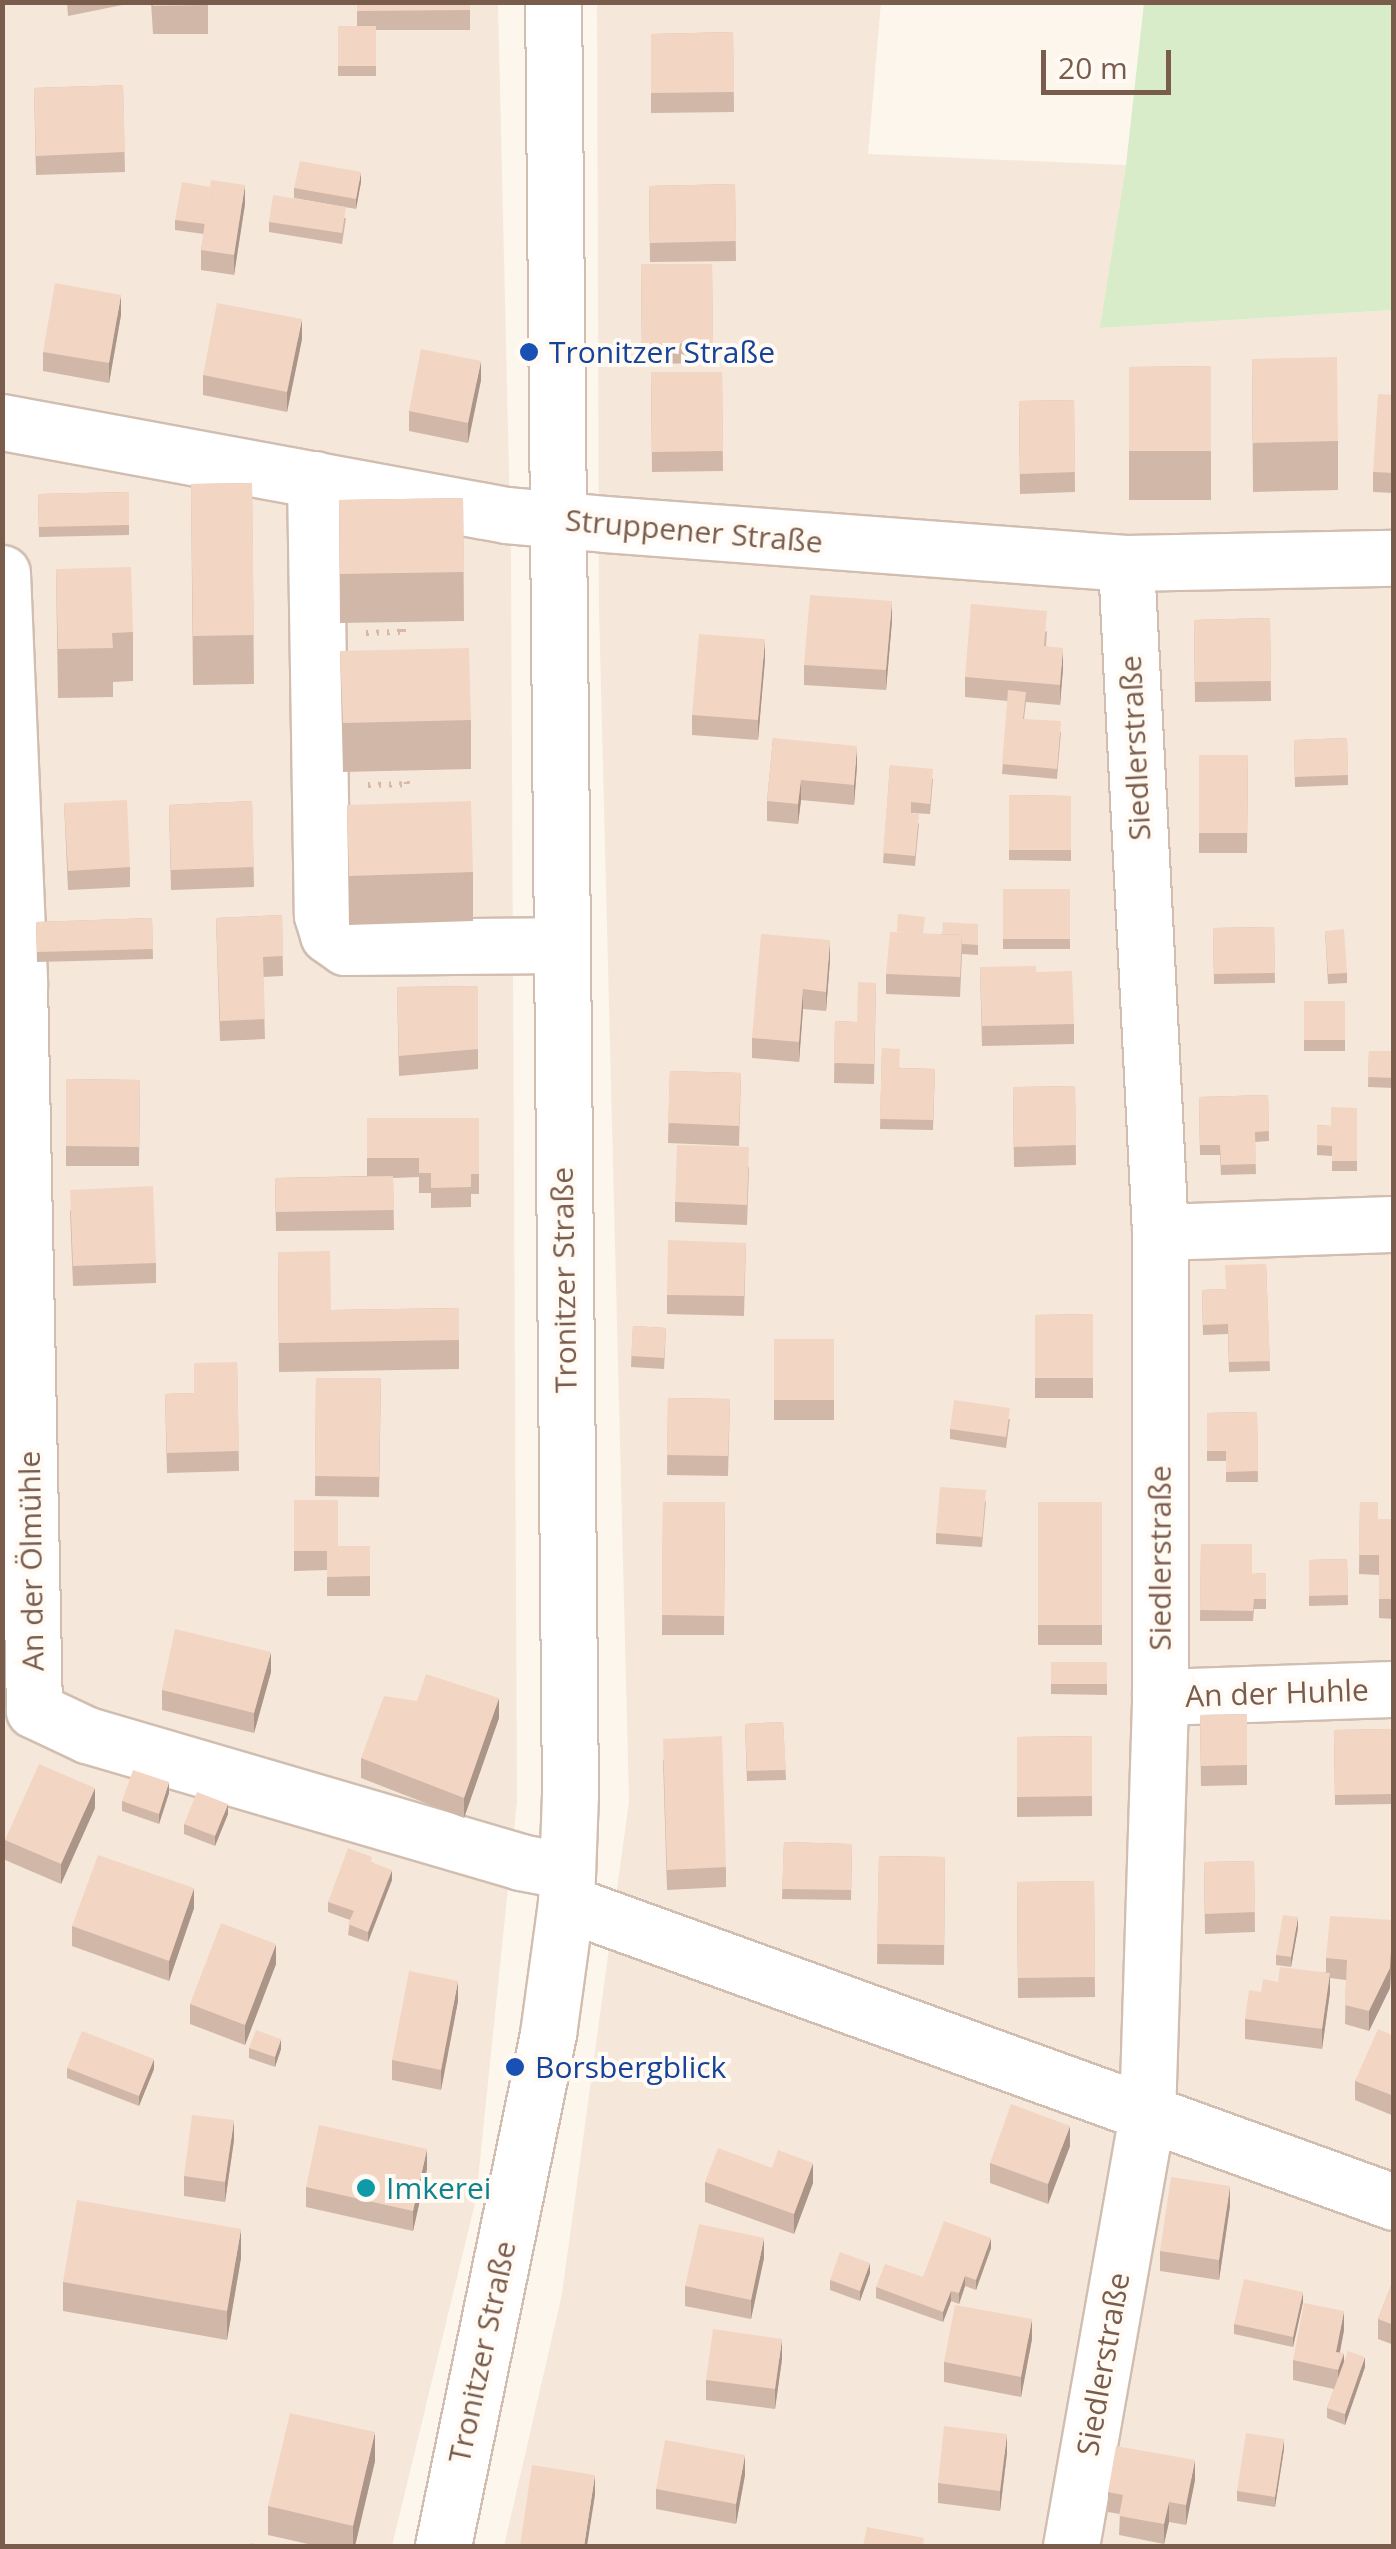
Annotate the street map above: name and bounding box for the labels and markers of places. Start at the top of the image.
place label: Tronitzer Straße [549,334,775,370]
marker: Tronitzer Straße [518,341,540,363]
place label: Borsbergblick [535,2049,726,2085]
marker: Borsbergblick [504,2056,526,2078]
place label: Imkerei [386,2170,491,2206]
marker: Imkerei [355,2177,377,2199]

